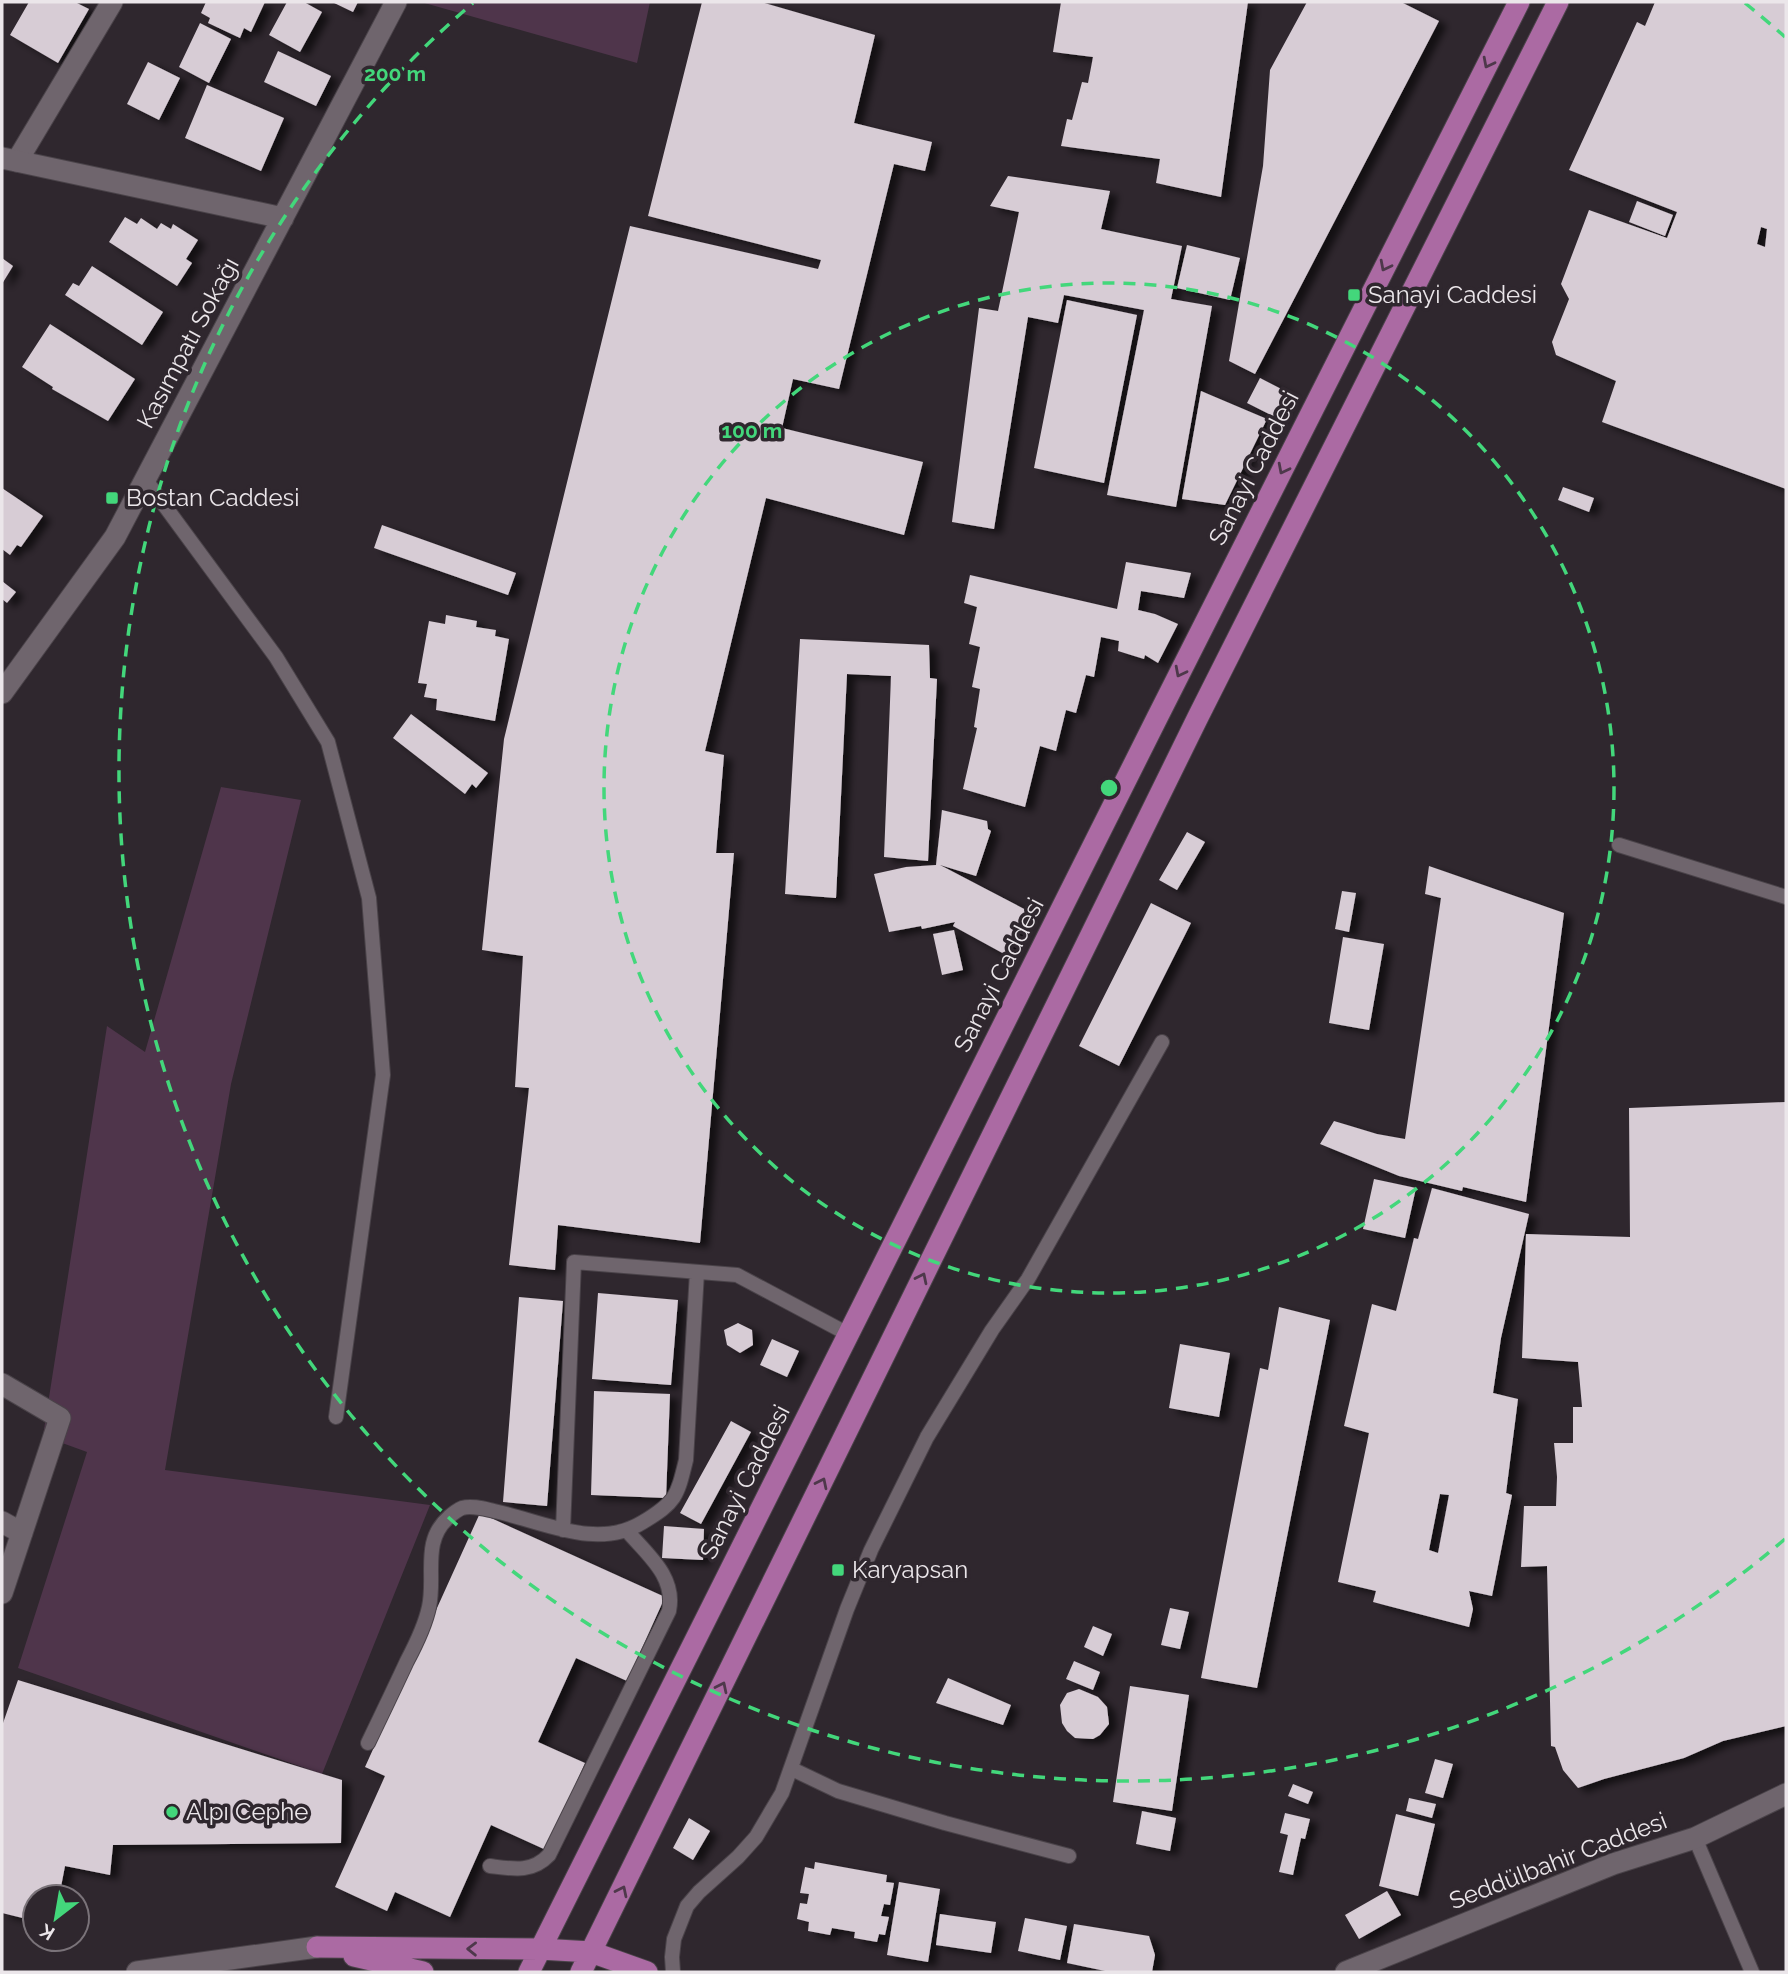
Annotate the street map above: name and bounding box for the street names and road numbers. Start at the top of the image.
street label: Kasımpatı Sokağı [130,252,245,433]
street label: Sanayi Caddesi [1202,386,1305,550]
street label: Sanayi Caddesi [947,893,1050,1057]
street label: Sanayi Caddesi [693,1400,796,1564]
street label: Seddülbahir Caddesi [1445,1806,1671,1915]

